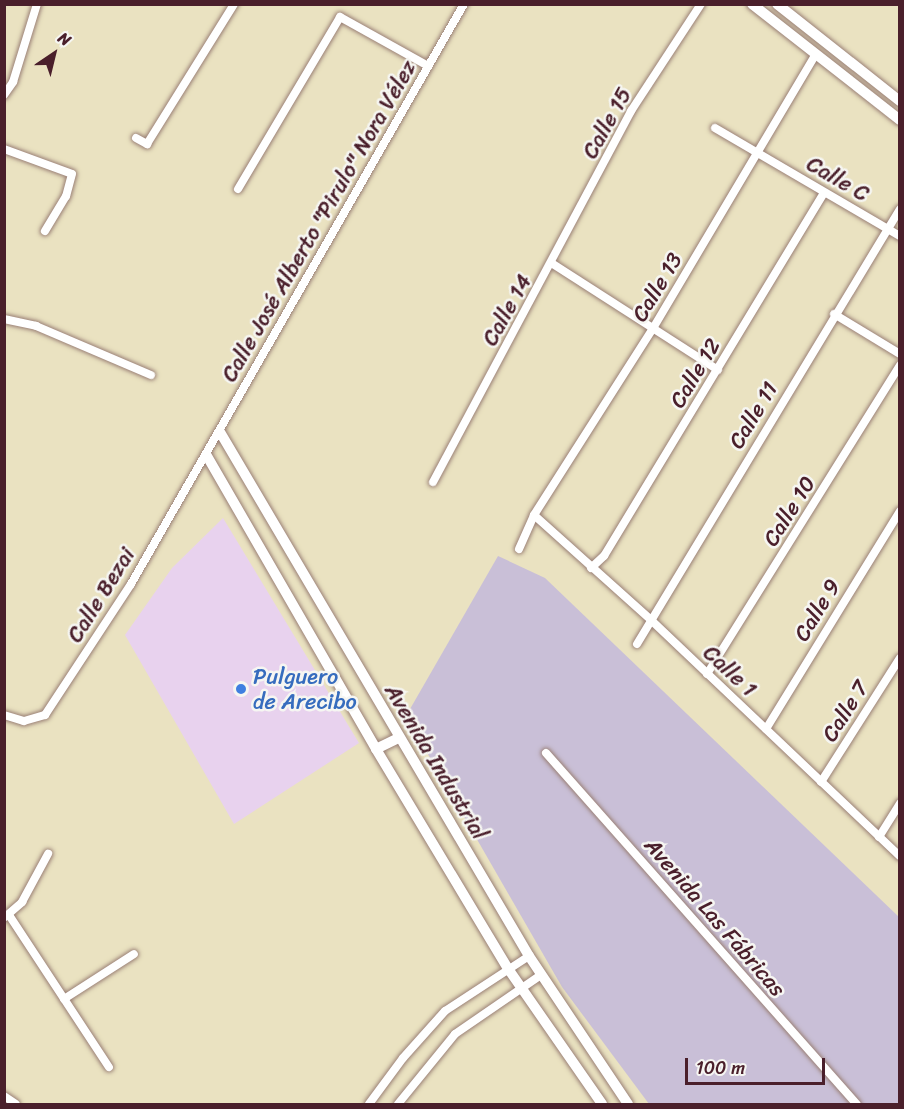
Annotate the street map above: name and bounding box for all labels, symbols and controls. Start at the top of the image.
north arrow [24,24,84,84]
text: N [52,24,77,54]
street label: Calle José Alberto "Pirulo" Nora Vélez [216,56,422,386]
street label: Calle 15 [577,83,637,163]
street label: Calle C [802,151,874,207]
street label: Calle 13 [626,248,688,326]
street label: Calle 14 [477,270,537,350]
street label: Calle 12 [664,333,726,413]
street label: Calle 11 [723,377,783,453]
street label: Calle 10 [757,471,821,551]
street label: Calle Bezai [61,543,141,647]
street label: Calle 9 [788,574,846,646]
street label: Calle 1 [698,640,762,702]
place label: Pulguero de Arecibo [253,663,356,714]
street label: Calle 7 [816,676,874,746]
street label: Avenida Industrial [379,679,493,845]
marker: Pulguero de Arecibo [234,682,248,696]
street label: Avenida Las Fábricas [639,832,791,1002]
scale bar [688,1046,828,1084]
text: 100 m [696,1052,745,1084]

